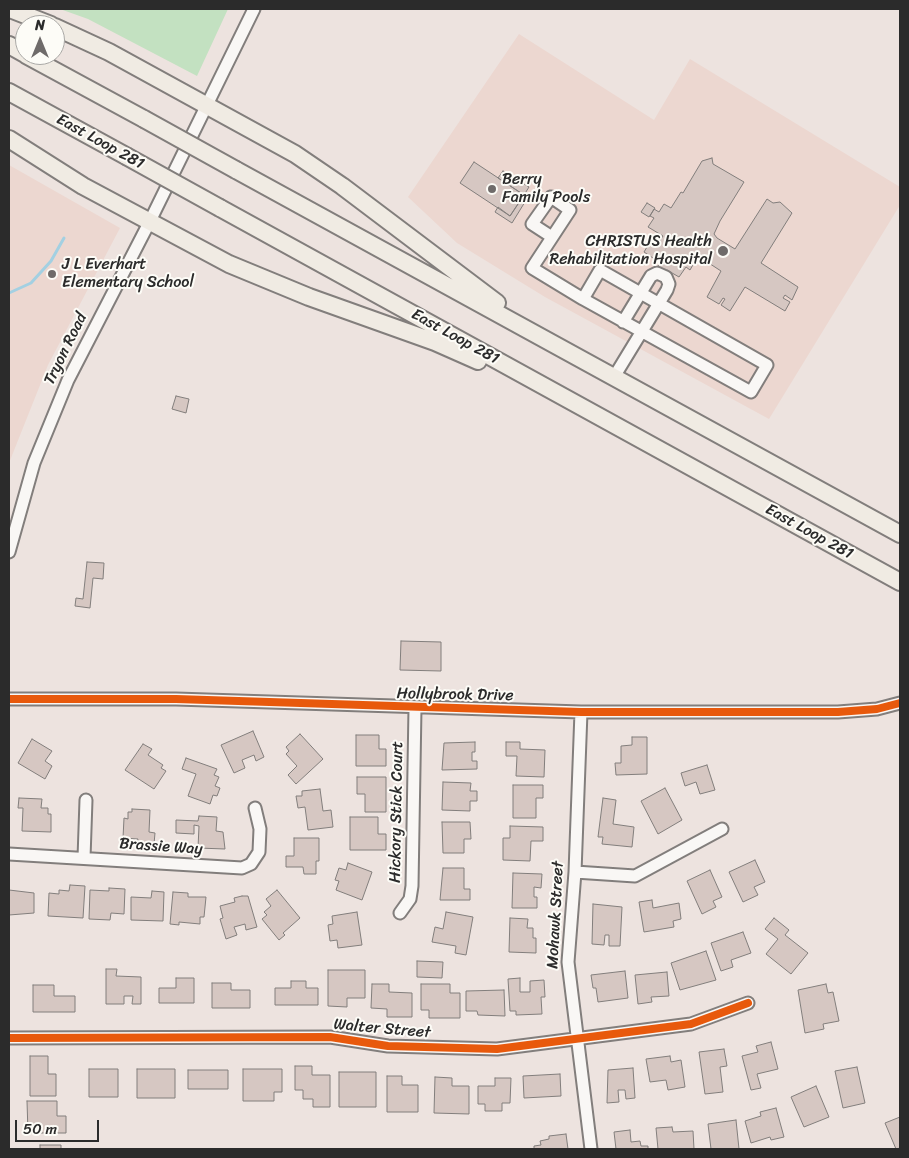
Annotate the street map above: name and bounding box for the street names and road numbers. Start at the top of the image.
street label: East Loop 281 [53,110,147,174]
street label: East Loop 281 [408,305,502,369]
street label: Tryon Road [40,310,92,388]
street label: East Loop 281 [762,500,856,564]
street label: Hollybrook Drive [396,684,514,706]
street label: Hickory Stick Court [386,741,408,883]
street label: Brassie Way [119,835,203,859]
street label: Mohawk Street [544,861,568,969]
street label: Walter Street [333,1015,431,1043]

